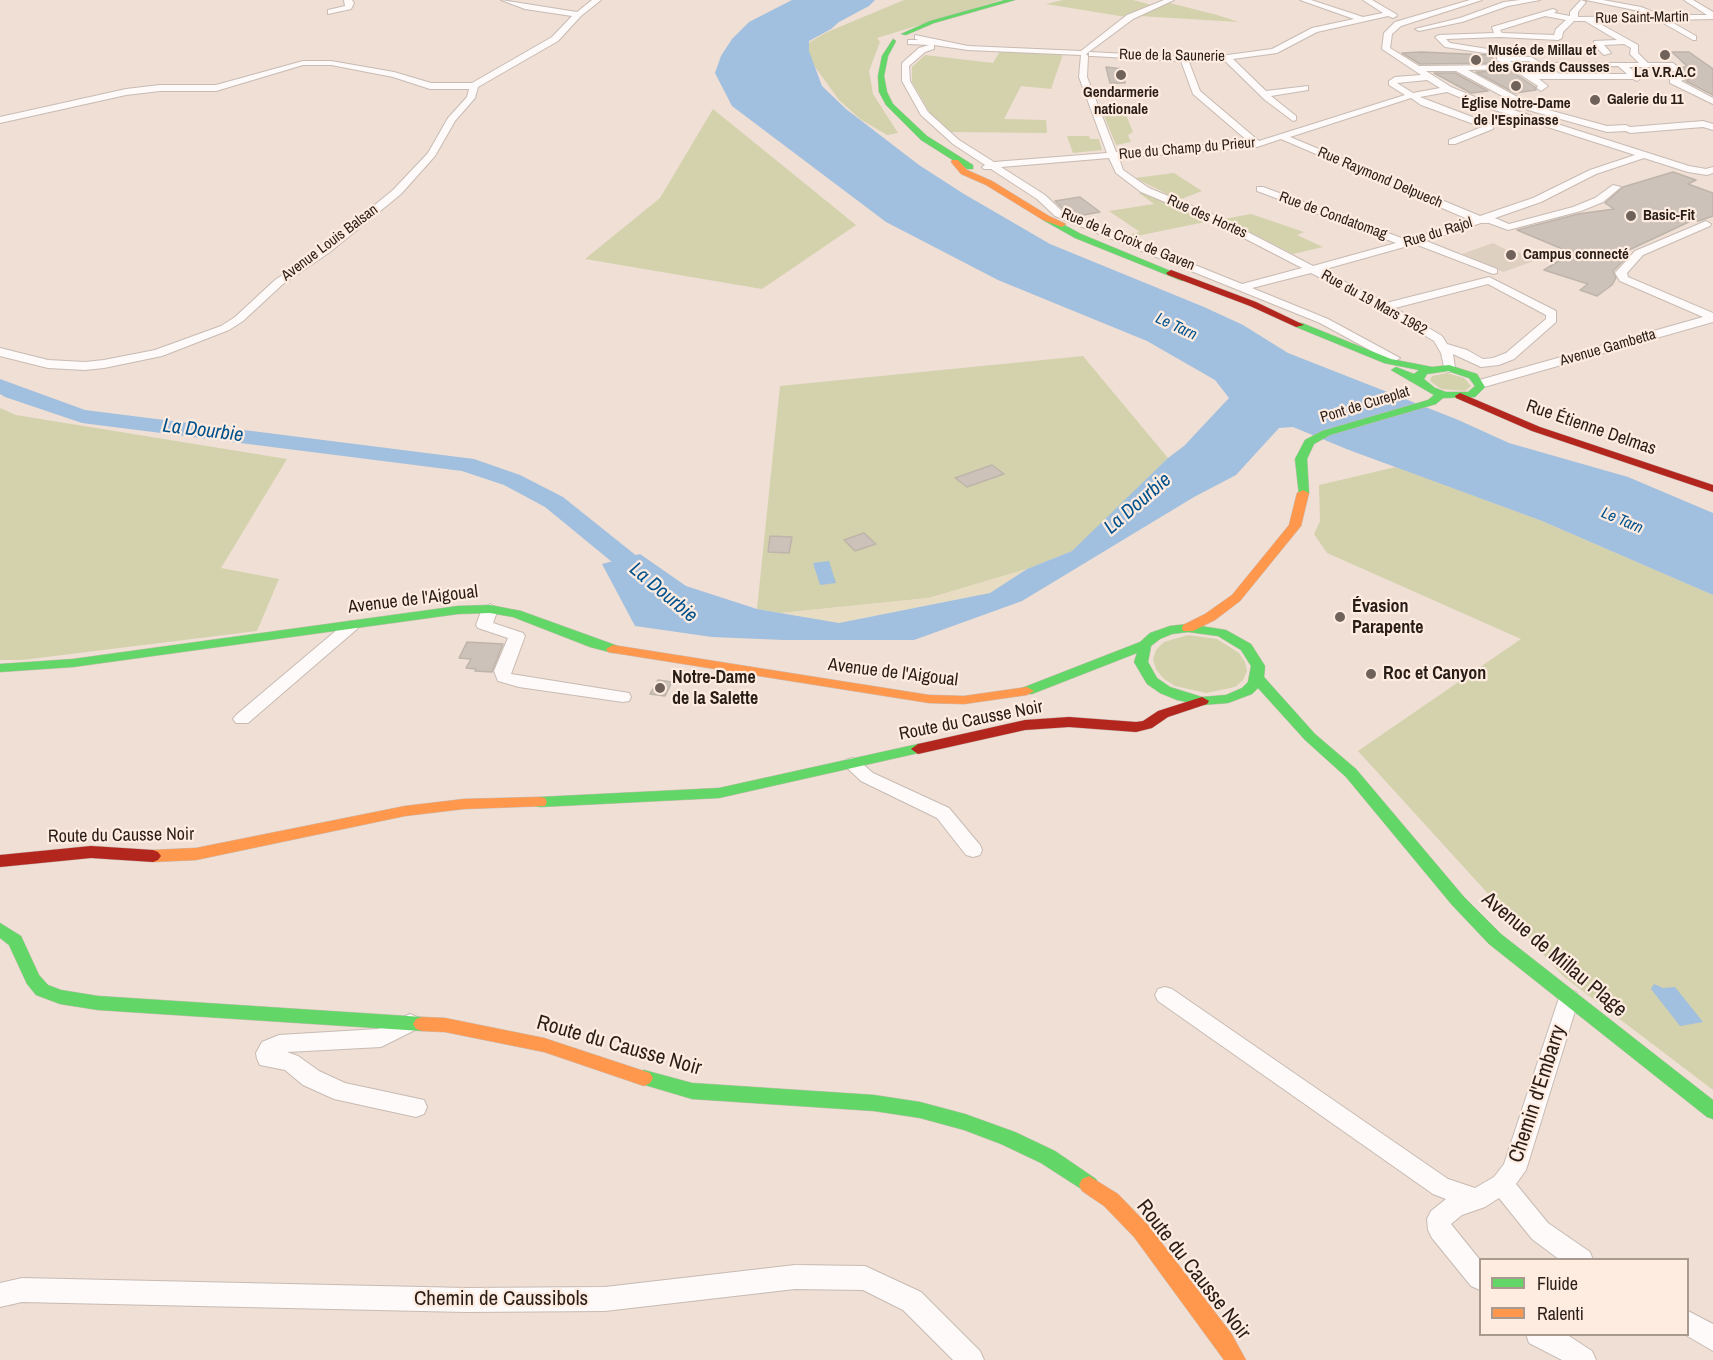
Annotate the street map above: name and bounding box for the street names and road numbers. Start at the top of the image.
street label: Rue Saint-Martin [1595,8,1689,28]
street label: Rue de la Saunerie [1119,46,1225,66]
street label: Rue du Champ du Prieur [1118,134,1256,164]
street label: Rue Raymond Delpuech [1315,144,1445,212]
street label: Rue de Condatomag [1277,188,1389,244]
street label: Rue des Hortes [1164,191,1250,243]
street label: Avenue Louis Balsan [278,201,382,285]
street label: Rue de la Croix de Gaven [1059,205,1197,275]
street label: Rue du Rajol [1401,214,1475,252]
street label: Rue du 19 Mars 1962 [1318,266,1430,340]
street label: Avenue Gambetta [1558,326,1658,370]
street label: Pont de Cureplat [1318,383,1412,427]
street label: Rue Étienne Delmas [1523,396,1659,460]
street label: Avenue de l'Aigoual [347,581,479,619]
street label: Avenue de l'Aigoual [827,654,959,692]
street label: Route du Causse Noir [897,696,1045,746]
street label: Route du Causse Noir [48,824,194,848]
street label: Avenue de Millau Plage [1476,887,1632,1023]
street label: Route du Causse Noir [534,1010,704,1082]
street label: Chemin d'Embarry [1504,1022,1572,1166]
street label: Route du Causse Noir [1131,1195,1255,1345]
street label: Chemin de Caussibols [414,1286,588,1312]

